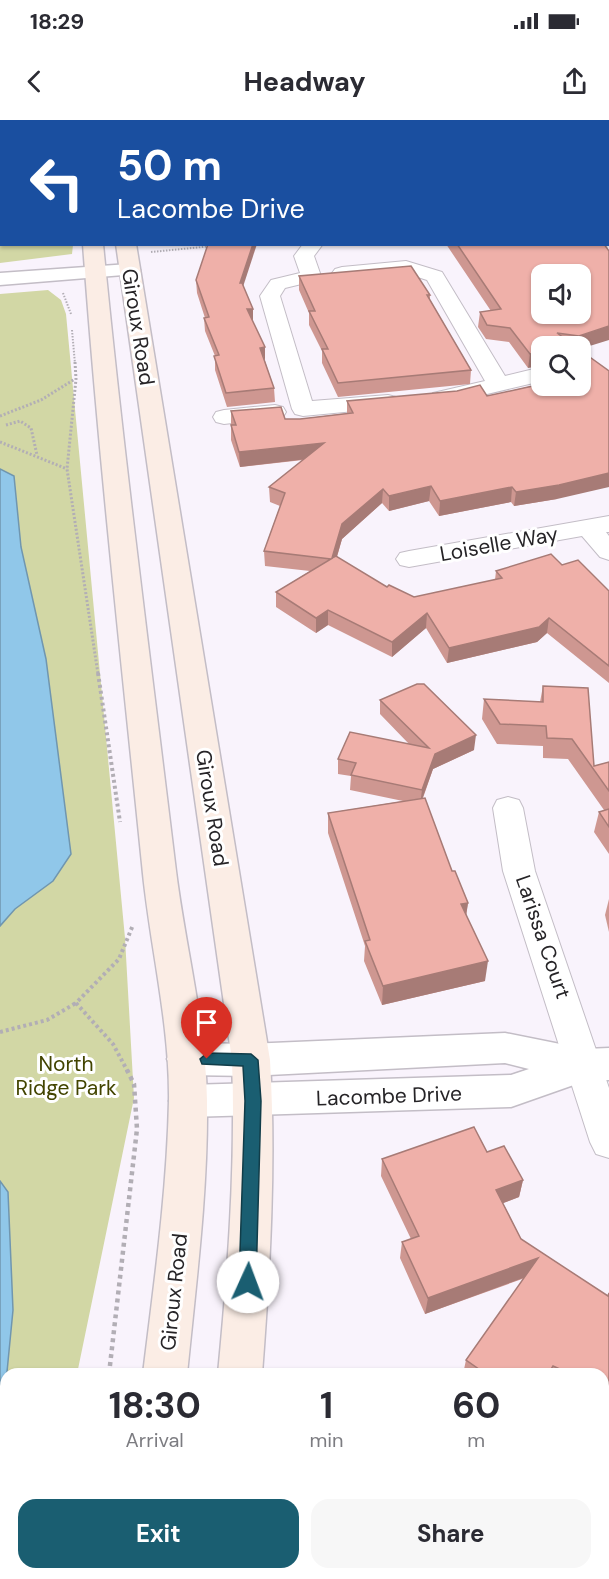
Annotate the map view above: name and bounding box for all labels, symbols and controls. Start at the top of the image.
text: 18:29 [30,7,84,36]
text: Headway [243,64,366,99]
icon: back [18,65,51,98]
icon: share [558,65,591,98]
text: 50 m [117,138,222,193]
icon: left [18,144,96,222]
text: Lacombe Drive [117,191,305,226]
map controls [531,264,591,396]
button: sound [531,264,591,324]
street label: Giroux Road [115,267,161,387]
button: search [531,336,591,396]
street label: Loiselle Way [438,520,561,568]
street label: Giroux Road [189,748,235,868]
street label: Larissa Court [509,871,577,1003]
pin [181,997,232,1059]
icon: arrive [190,1006,223,1039]
park label: North Ridge Park [16,1050,117,1102]
street label: Lacombe Drive [316,1079,463,1113]
street label: Giroux Road [154,1232,194,1352]
position arrow [216,1250,280,1314]
text: 18:30 [109,1382,201,1429]
text: 1 [320,1382,333,1429]
text: 60 [452,1382,500,1429]
text: Arrival [126,1427,184,1453]
text: min [309,1427,344,1453]
text: m [467,1427,485,1453]
button: Exit [18,1499,299,1568]
button: Share [311,1499,591,1568]

